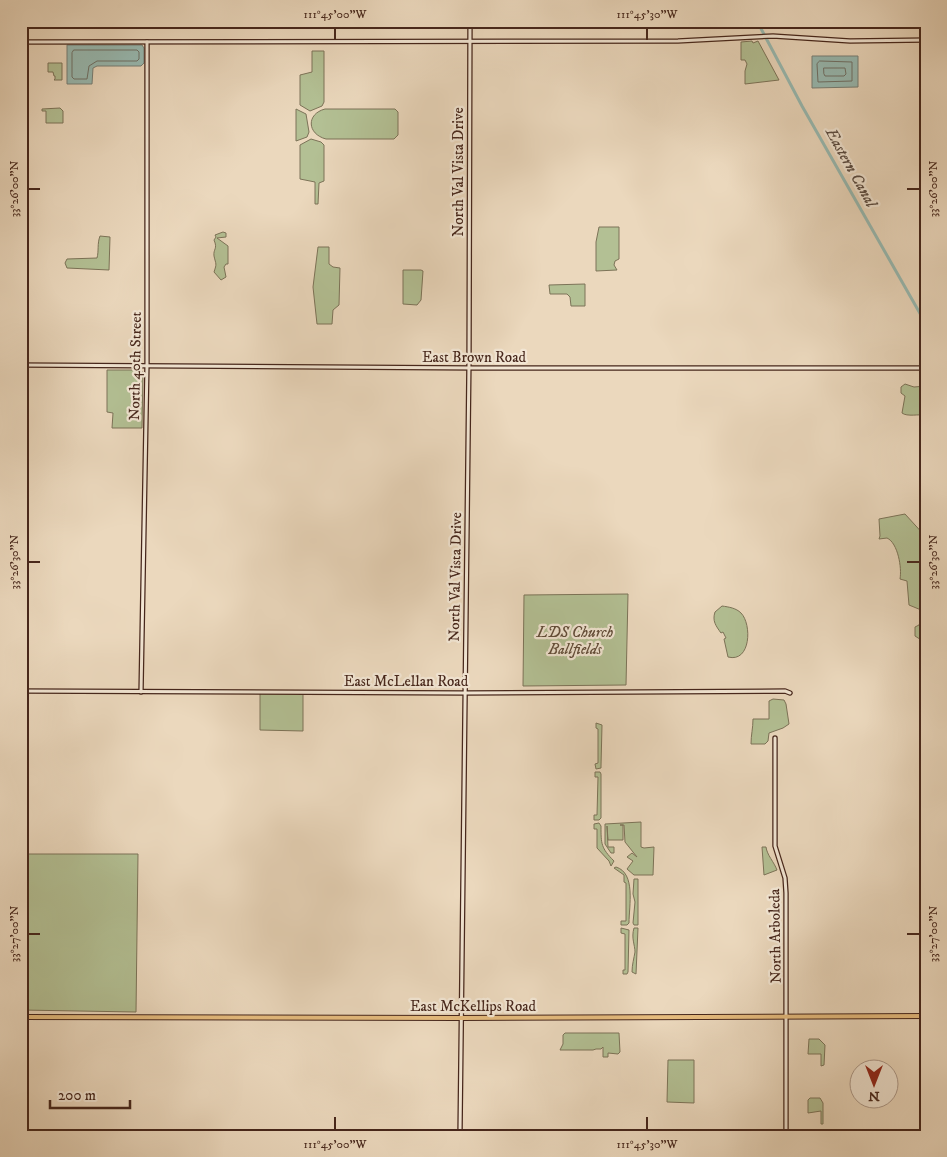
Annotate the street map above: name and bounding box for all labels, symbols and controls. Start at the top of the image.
text: 111°45'00"W [304,7,367,22]
text: 111°45'30"W [617,7,678,22]
street label: North Val Vista Drive [449,107,468,237]
water label: Eastern Canal [821,123,882,212]
text: 33°26'00"N [7,160,22,217]
text: 33°26'00"N [926,160,941,217]
street label: North 40th Street [125,311,146,421]
street label: East Brown Road [422,348,527,367]
street label: North Val Vista Drive [445,512,466,642]
text: 33°26'30"N [7,534,22,589]
text: 33°26'30"N [926,534,941,589]
park label: LDS Church Ballfields [536,623,613,659]
street label: East McLellan Road [344,672,469,691]
street label: North Arboleda [765,888,786,983]
text: 33°27'00"N [7,906,22,962]
text: 33°27'00"N [926,906,941,962]
street label: East McKellips Road [410,997,537,1016]
north arrow [850,1060,900,1110]
scale bar [50,1077,130,1109]
text: 200 m [58,1086,96,1105]
text: N [868,1087,880,1105]
text: 111°45'00"W [304,1137,367,1152]
text: 111°45'30"W [617,1137,678,1152]

